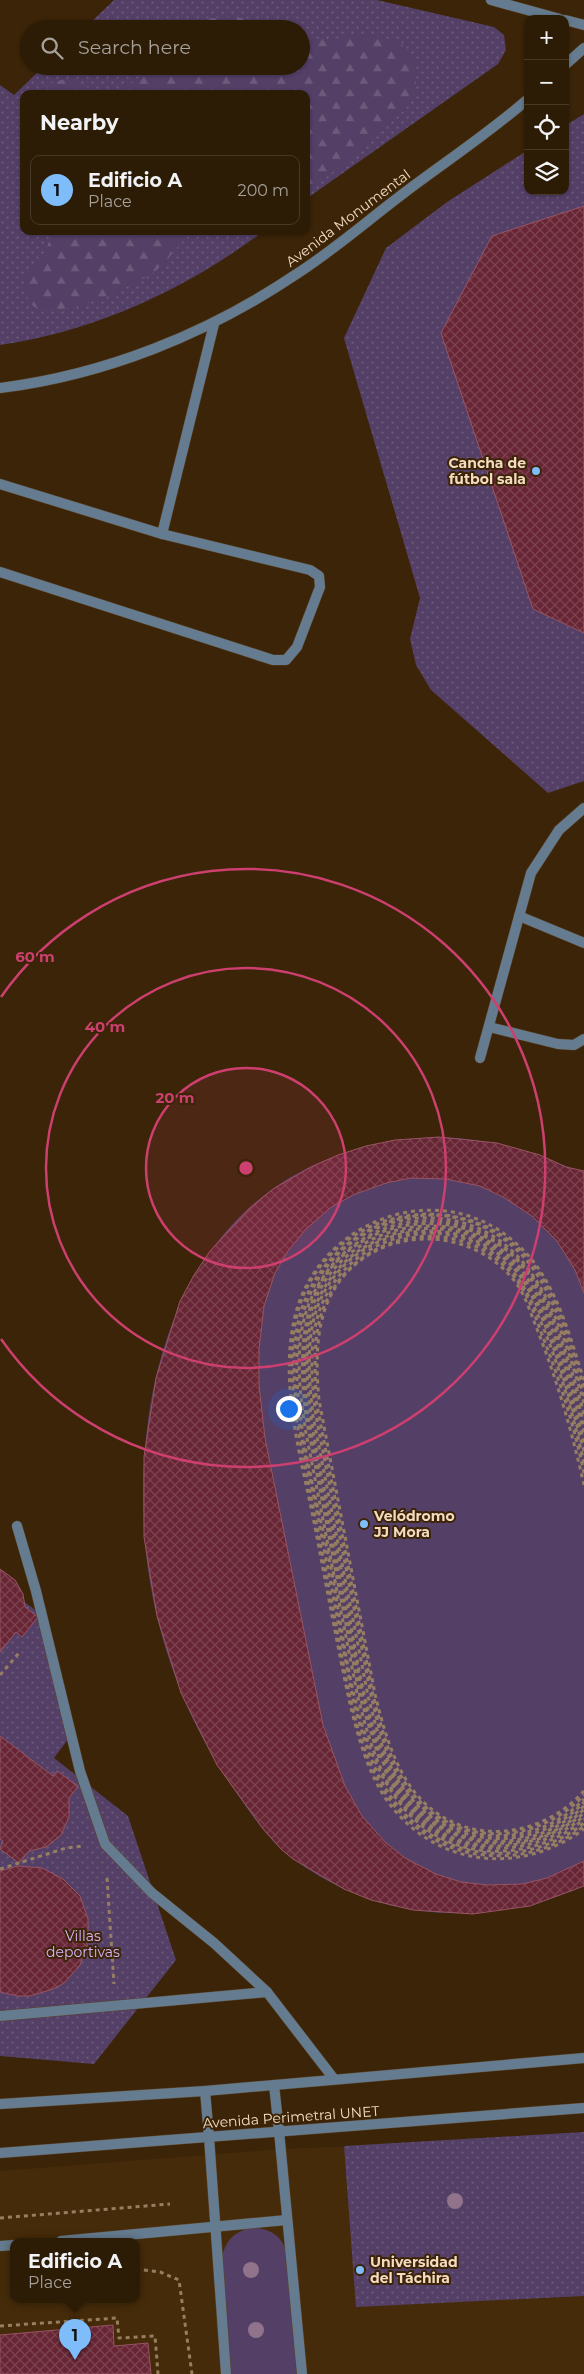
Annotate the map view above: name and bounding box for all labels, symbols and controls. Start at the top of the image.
map controls [524,15,569,195]
button: + [524,15,569,60]
search box [20,20,310,75]
icon: search [38,34,66,62]
text: Search here [78,36,191,59]
button: − [524,60,569,105]
button: locate [524,105,569,150]
text: Nearby [40,110,119,135]
button: layers [524,150,569,195]
street label: Avenida Monumental [282,165,414,271]
text: Edificio A [88,169,182,192]
text: 1 [54,181,60,200]
text: 200 m [238,181,289,200]
text: Place [88,192,132,211]
place label: Cancha de fútbol sala [449,454,526,488]
marker: Cancha de fútbol sala [530,465,542,477]
text: 60 m [15,947,55,966]
text: 40 m [85,1017,125,1036]
text: 20 m [155,1088,195,1107]
centre of rings [237,1159,255,1177]
your location [276,1396,302,1422]
place label: Velódromo JJ Mora [373,1507,455,1541]
marker: Velódromo JJ Mora [358,1518,370,1530]
park label: Villas deportivas [46,1927,120,1961]
street label: Avenida Perimetral UNET [202,2102,380,2132]
popup [10,2238,140,2303]
text: Edificio A [28,2250,122,2273]
place label: Universidad del Táchira [370,2253,458,2287]
marker: Universidad del Táchira [354,2264,366,2276]
text: Place [28,2273,72,2292]
pin: 1 [59,2319,91,2360]

